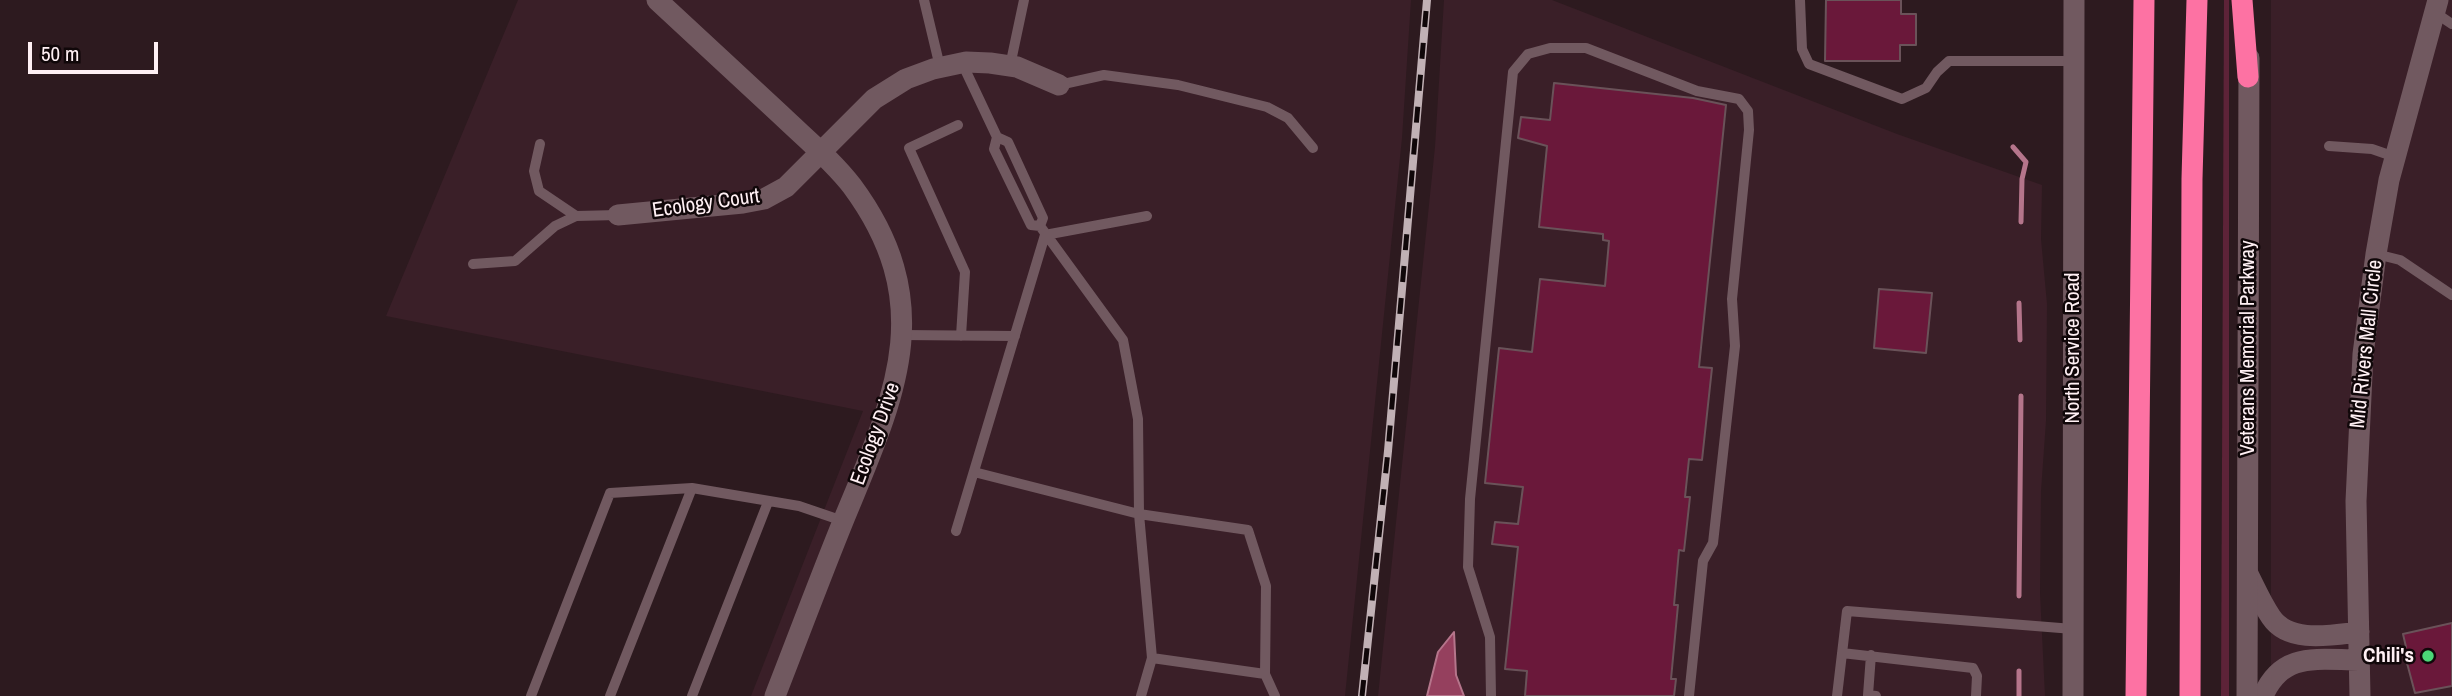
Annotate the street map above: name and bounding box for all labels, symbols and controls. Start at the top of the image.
scale bar [32,28,161,72]
text: 50 m [41,39,79,68]
street label: Ecology Court [651,184,761,224]
street label: Veterans Memorial Parkway [2235,240,2261,456]
street label: Mid Rivers Mall Circle [2346,258,2388,430]
street label: North Service Road [2060,272,2086,424]
street label: Ecology Drive [846,379,906,489]
place label: Chili's [2363,643,2414,669]
marker: Chili's [2420,648,2436,664]

